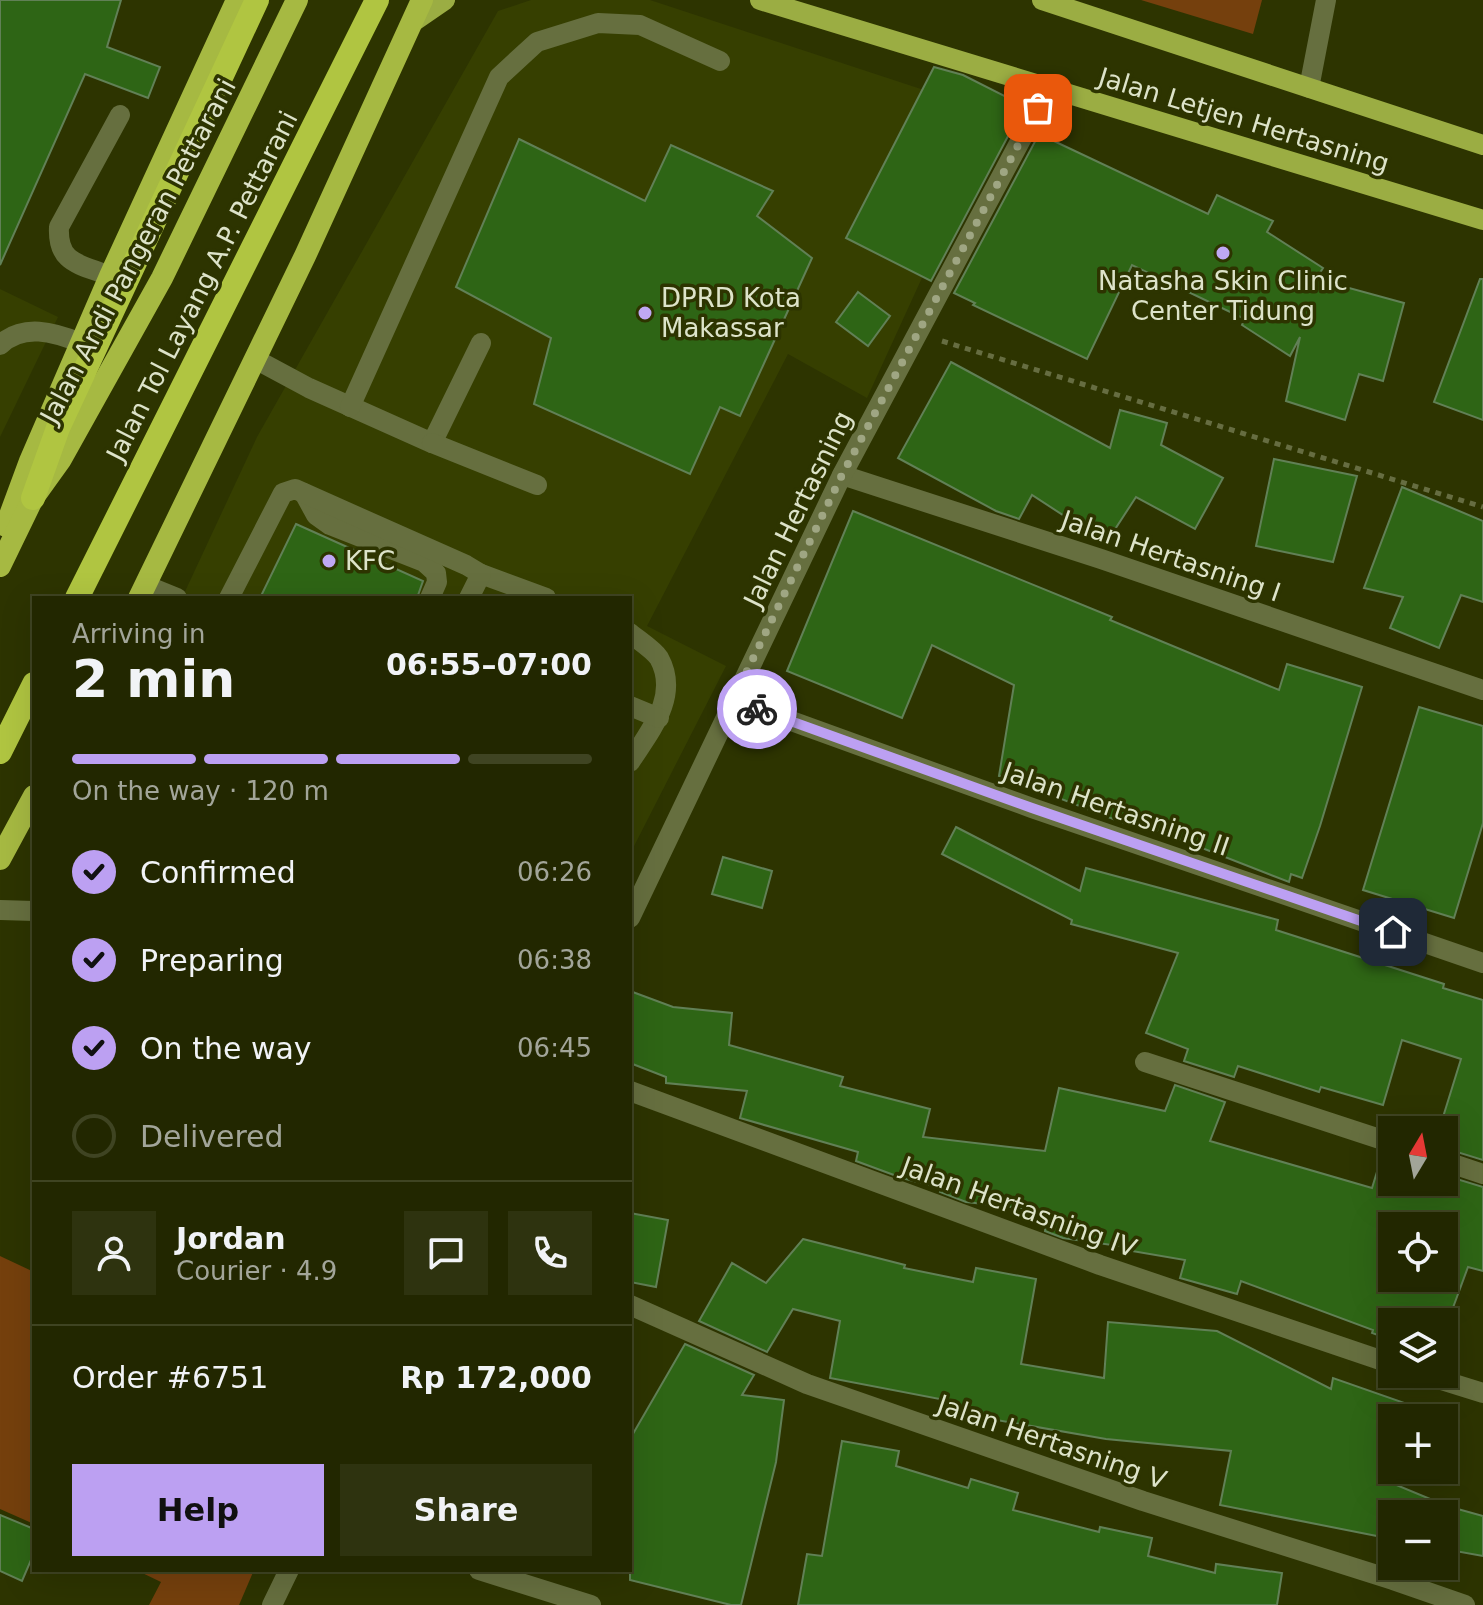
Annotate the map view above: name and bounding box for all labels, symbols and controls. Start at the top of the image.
street label: Jalan Letjen Hertasning [1093,61,1393,179]
street label: Jalan Andi Pangeran Pettarani [33,74,242,430]
pin [1004,74,1072,142]
icon: bag [1016,86,1060,130]
street label: Jalan Tol Layang A.P. Pettarani [100,106,304,468]
marker: Natasha Skin Clinic Center Tidung [1214,244,1232,262]
place label: Natasha Skin Clinic Center Tidung [1098,266,1348,326]
place label: DPRD Kota Makassar [661,283,801,343]
marker: DPRD Kota Makassar [636,304,654,322]
street label: Jalan Hertasning [737,406,858,614]
street label: Jalan Hertasning I [1055,504,1285,608]
place label: KFC [345,546,395,576]
marker: KFC [320,552,338,570]
text: Arriving in [72,619,206,649]
text: 06:55–07:00 [386,647,592,682]
text: 2 min [72,649,235,709]
courier [717,669,797,749]
icon: bike [735,687,779,731]
street label: Jalan Hertasning II [997,755,1233,862]
text: On the way · 120 m [72,776,329,806]
icon: check [72,850,116,894]
text: Confirmed [140,855,296,890]
text: 06:26 [517,857,592,887]
pin [1359,898,1427,966]
icon: home [1371,910,1415,954]
icon: check [72,938,116,982]
text: Preparing [140,943,284,978]
text: 06:38 [517,945,592,975]
icon: check [72,1026,116,1070]
text: On the way [140,1031,312,1066]
text: 06:45 [517,1033,592,1063]
north arrow [1378,1116,1458,1196]
map controls [1378,1116,1458,1580]
text: Delivered [140,1119,284,1154]
street label: Jalan Hertasning IV [896,1150,1141,1264]
button: person [72,1211,156,1295]
button: chat [404,1211,488,1295]
button: phone [508,1211,592,1295]
button: locate [1378,1212,1458,1292]
text: Jordan [176,1221,286,1256]
text: Courier · 4.9 [176,1256,337,1286]
button: layers [1378,1308,1458,1388]
text: Order #6751 [72,1360,268,1395]
text: Rp 172,000 [400,1360,592,1395]
street label: Jalan Hertasning V [932,1388,1171,1495]
button: + [1378,1404,1458,1484]
button: Help [72,1464,324,1556]
button: Share [340,1464,592,1556]
button: − [1378,1500,1458,1580]

